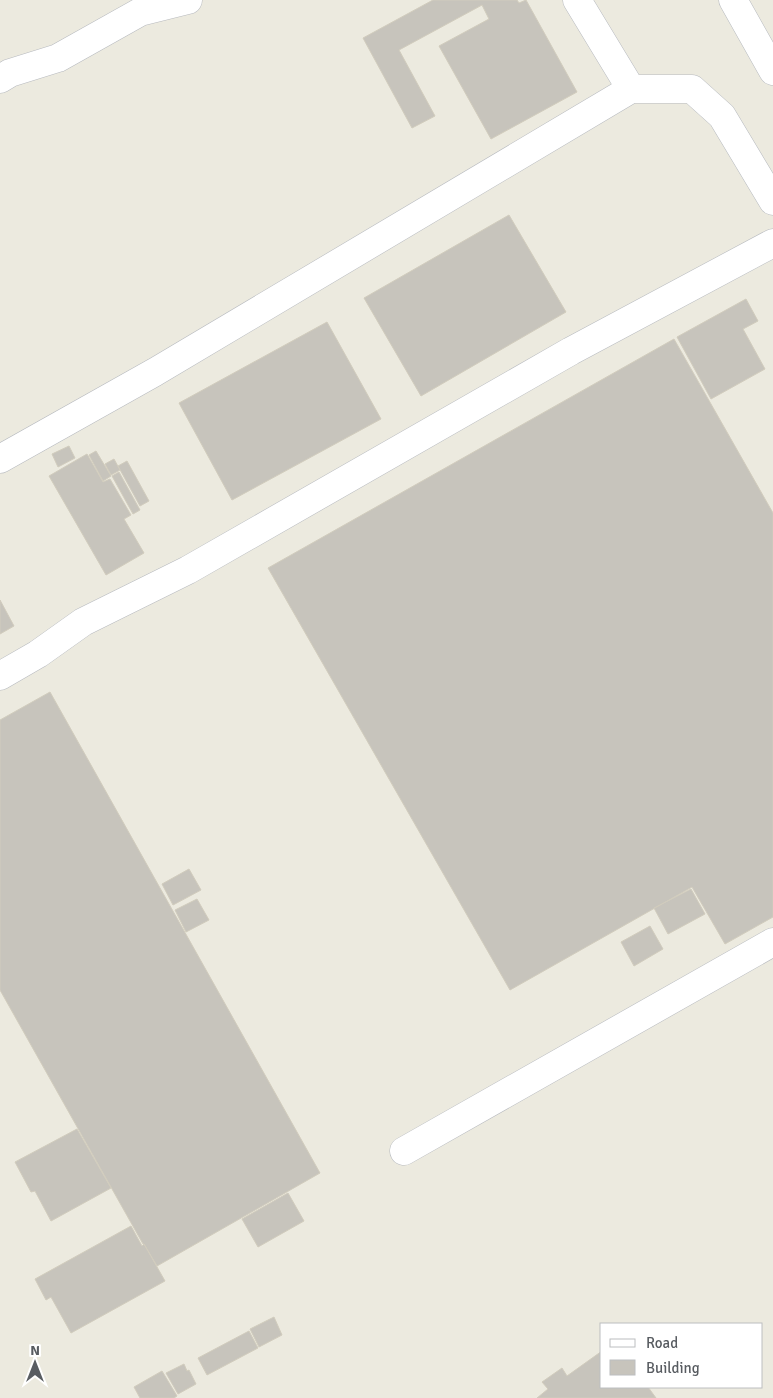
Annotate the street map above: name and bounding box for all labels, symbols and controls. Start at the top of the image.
legend [600,1323,763,1388]
text: Road [646,1334,678,1352]
north arrow [10,1338,60,1388]
text: N [30,1342,40,1359]
text: Building [646,1359,700,1377]

